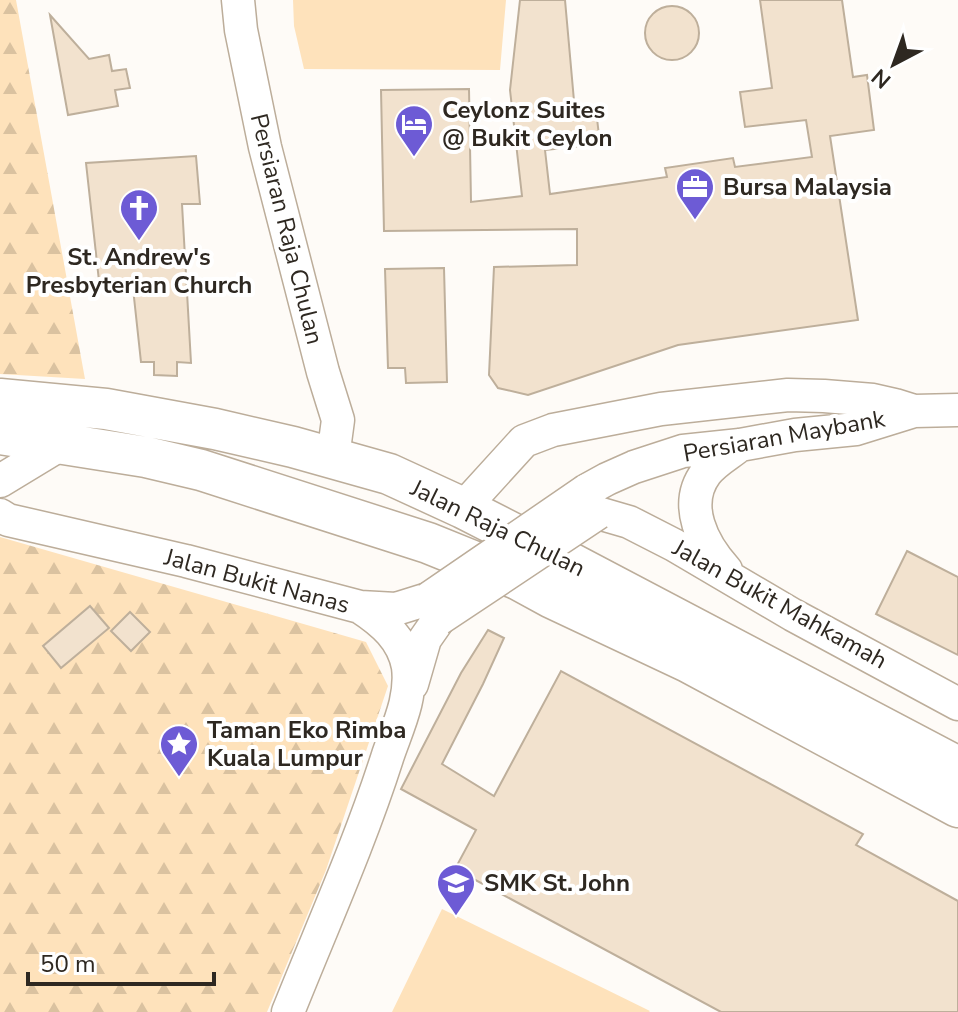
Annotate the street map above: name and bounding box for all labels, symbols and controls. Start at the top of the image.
north arrow [854,24,934,104]
text: N [865,62,898,95]
place label: Ceylonz Suites @ Bukit Ceylon [442,94,613,154]
hotel icon: Ceylonz Suites @ Bukit Ceylon [393,103,435,158]
street label: Persiaran Raja Chulan [243,110,331,348]
office icon: Bursa Malaysia [674,166,716,221]
place label: Bursa Malaysia [723,171,892,203]
church icon: St. Andrew's Presbyterian Church [118,187,160,242]
place label: St. Andrew's Presbyterian Church [26,241,252,301]
street label: Persiaran Maybank [681,402,888,470]
street label: Jalan Raja Chulan [405,472,590,584]
street label: Jalan Bukit Mahkamah [666,531,893,676]
street label: Jalan Bukit Nanas [160,541,353,621]
place label: Taman Eko Rimba Kuala Lumpur [207,714,406,774]
place icon: Taman Eko Rimba Kuala Lumpur [158,723,200,778]
school or university icon: SMK St. John [435,862,477,917]
place label: SMK St. John [484,867,630,899]
scale bar [28,936,214,986]
text: 50 m [40,948,96,980]

